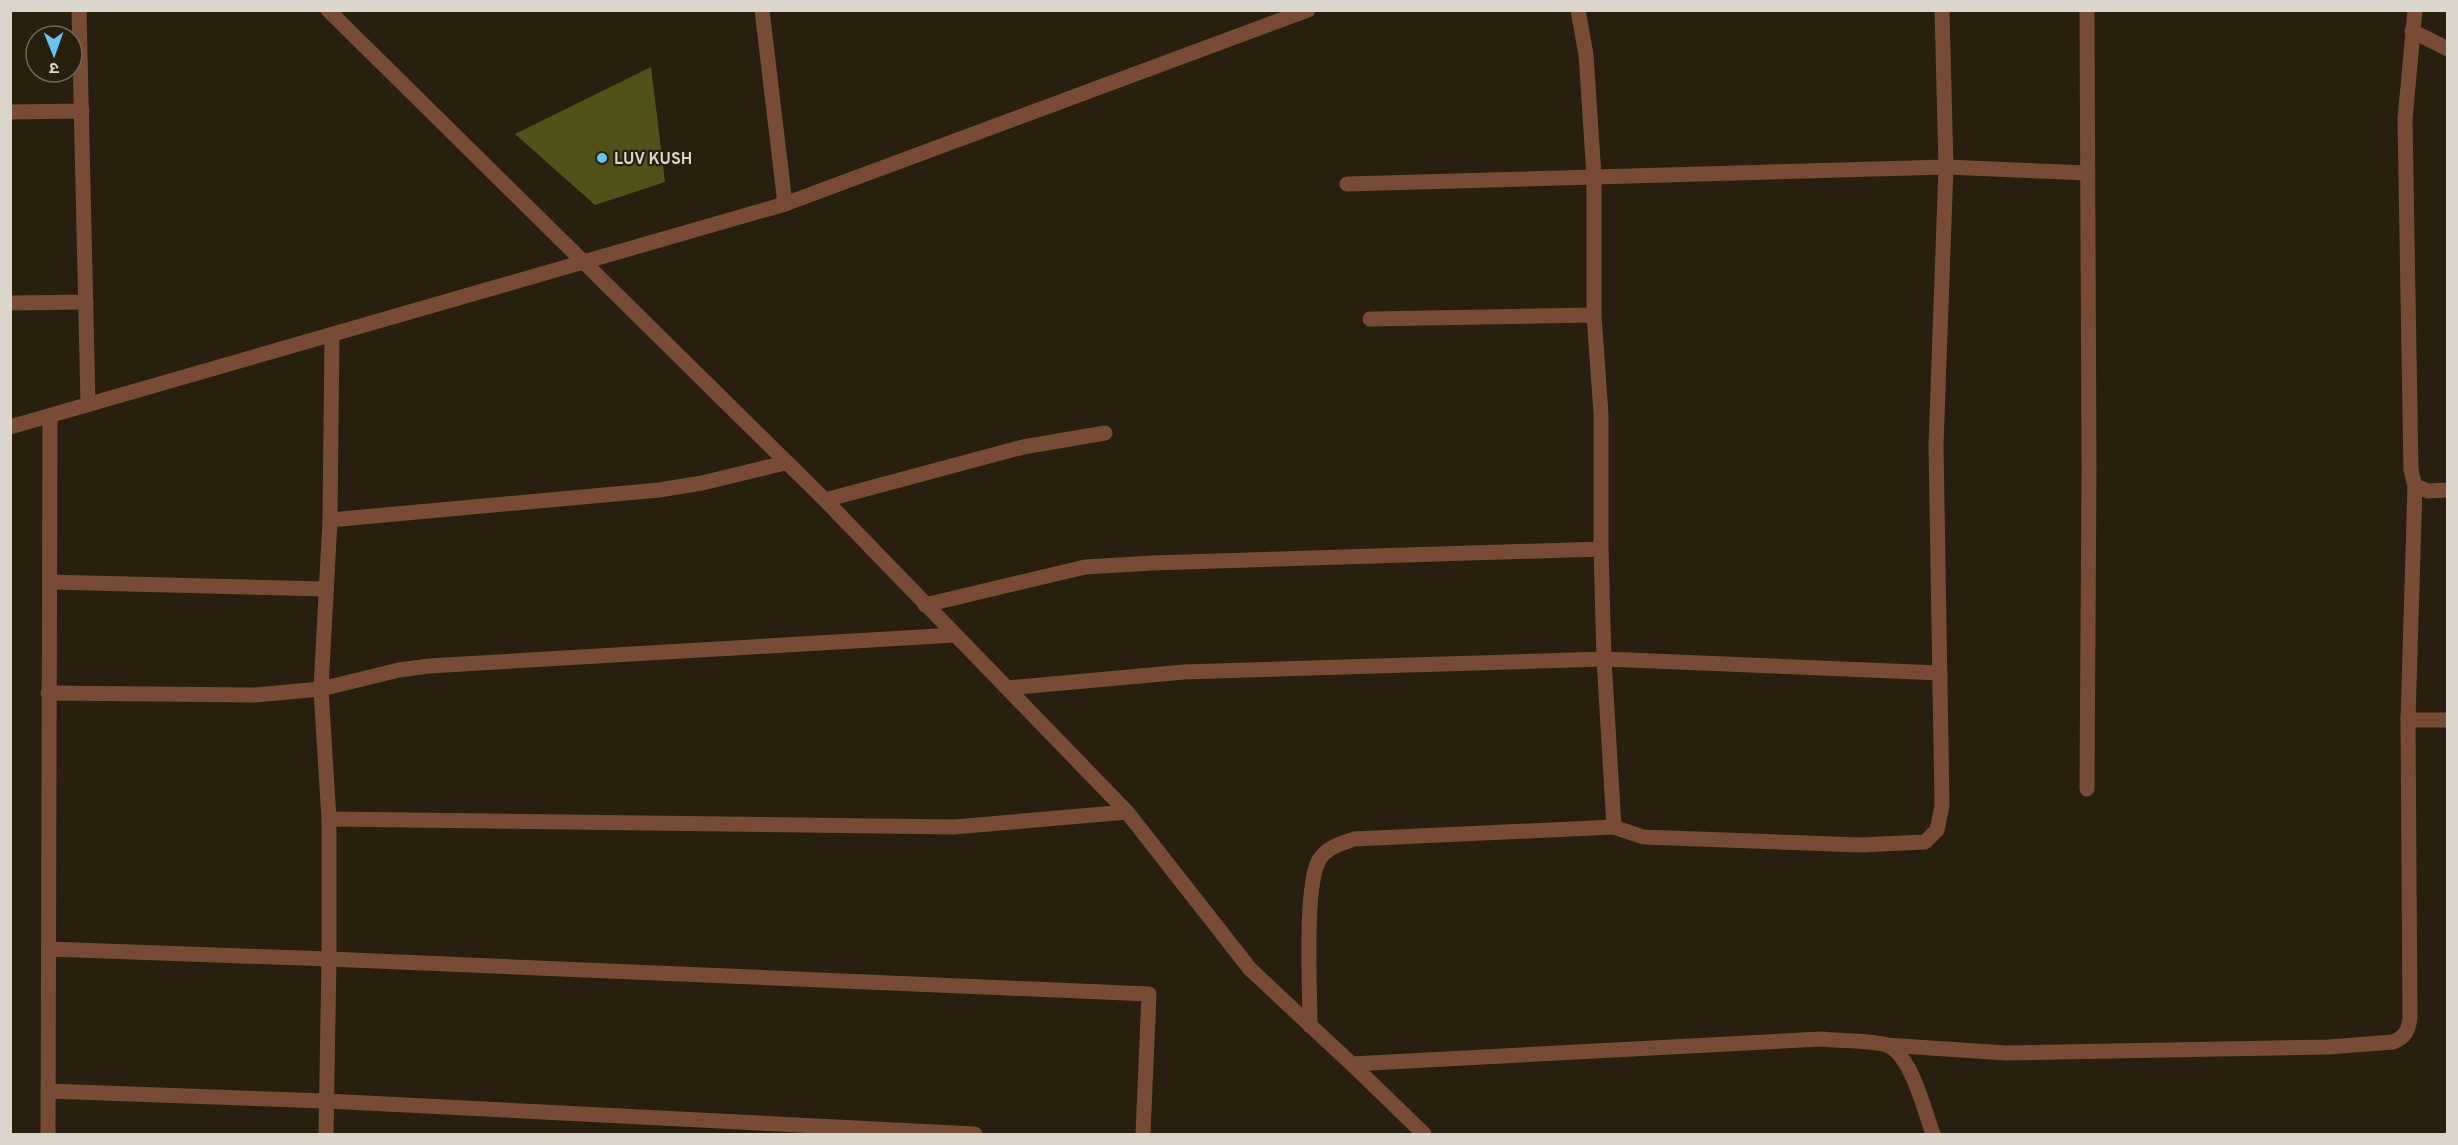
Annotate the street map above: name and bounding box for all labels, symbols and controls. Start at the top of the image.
north arrow [24,24,84,84]
text: उ [49,57,59,77]
place label: LUV KUSH [614,150,692,170]
marker: LUV KUSH [595,151,609,165]

